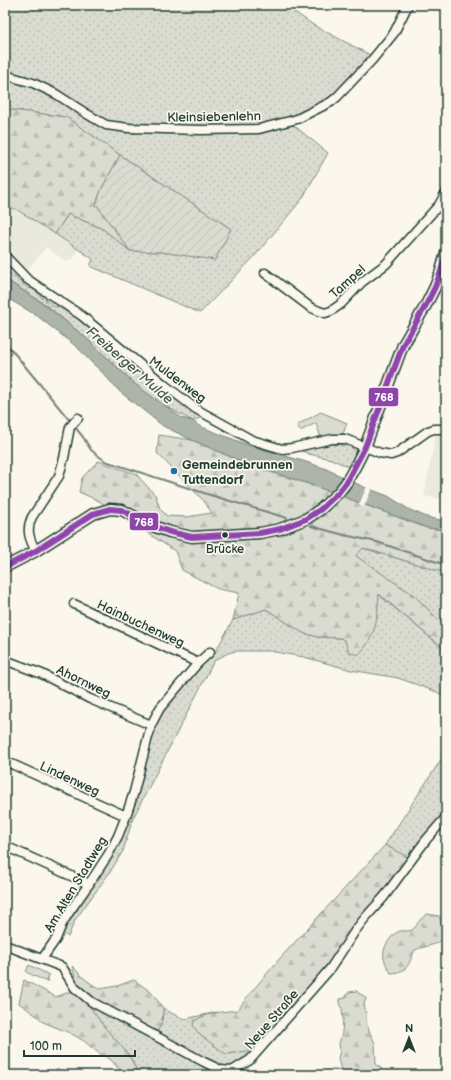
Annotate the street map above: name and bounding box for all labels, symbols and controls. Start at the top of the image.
street label: Kleinsiebenlehn [167,108,261,126]
street label: Tampel [326,261,369,302]
water label: Freiberger Mulde [83,323,177,408]
street label: Muldenweg [146,353,209,406]
line badge: 768 [368,387,399,407]
text: 768 [374,391,394,404]
place label: Gemeindebrunnen Tuttendorf [182,457,292,488]
marker: Gemeindebrunnen Tuttendorf [169,466,179,476]
line badge: 768 [129,512,159,531]
text: 768 [134,516,154,529]
marker: Brücke [220,530,230,540]
place label: Brücke [206,542,244,557]
street label: Hainbuchenweg [94,597,187,651]
street label: Ahornweg [54,662,113,702]
street label: Lindenweg [37,758,102,800]
street label: Am Alten Stadtweg [41,834,111,935]
street label: Neue Straße [241,986,302,1053]
north arrow [389,1018,429,1058]
text: N [405,1022,413,1035]
scale bar [24,1032,135,1058]
text: 100 m [30,1039,62,1054]

